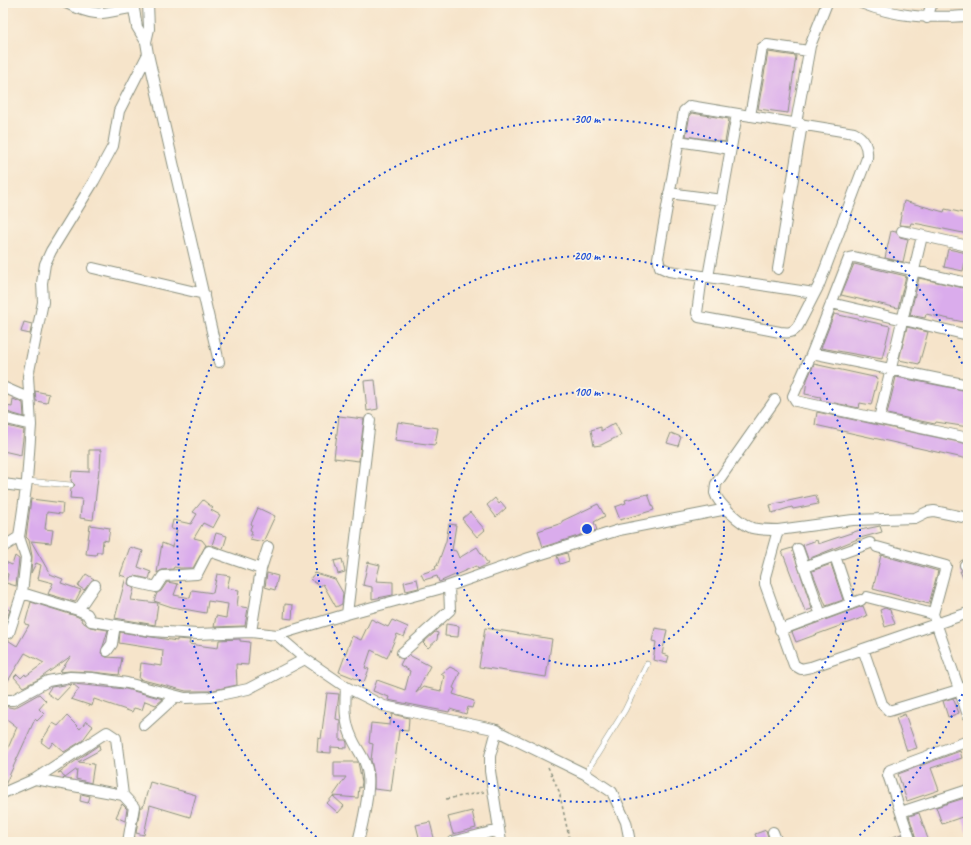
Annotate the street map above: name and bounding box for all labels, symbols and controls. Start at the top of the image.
text: 300 m [574,111,601,127]
text: 200 m [574,248,601,264]
text: 100 m [574,384,601,400]
centre of rings [580,522,594,536]

